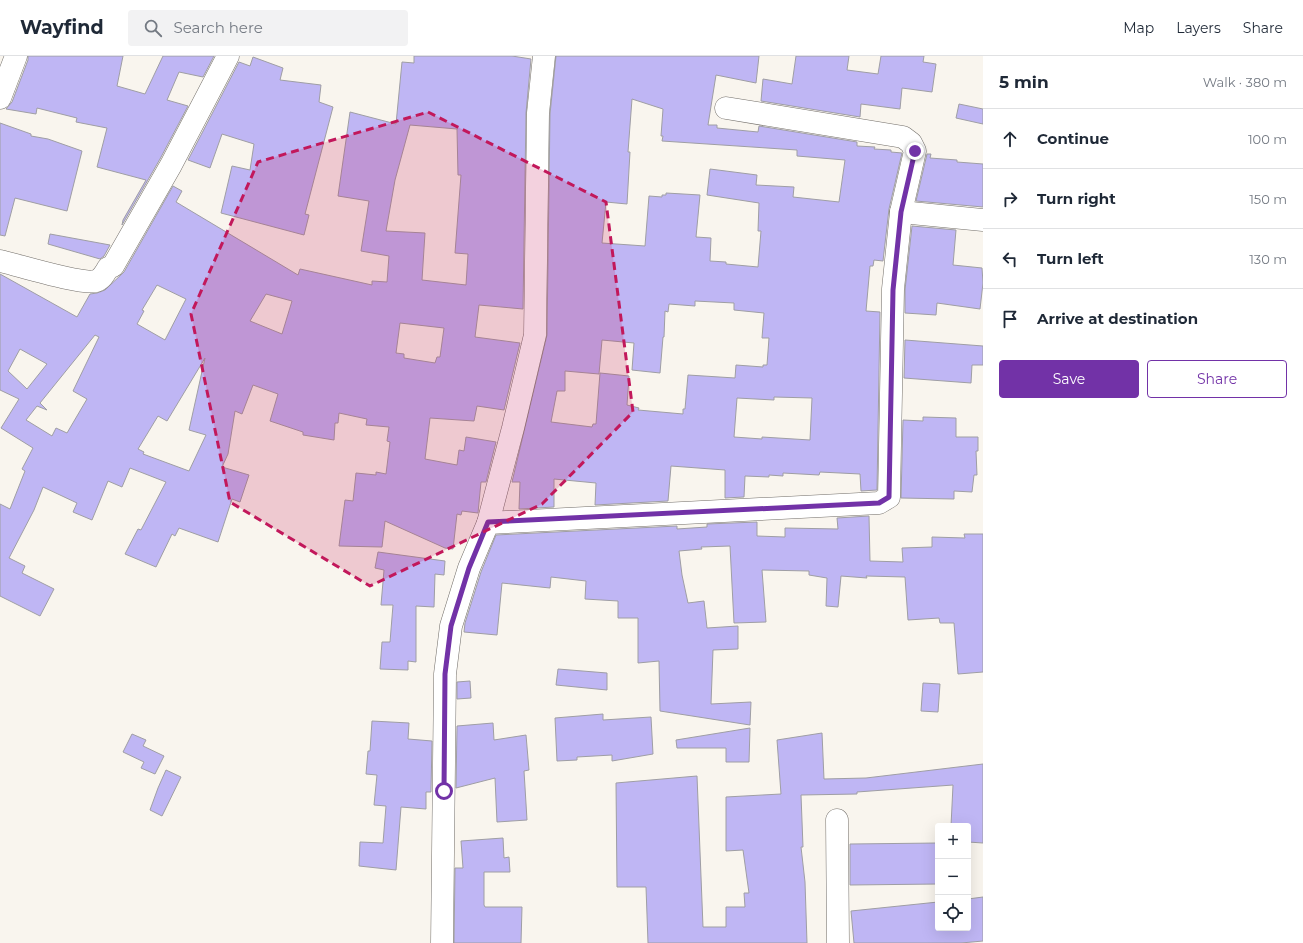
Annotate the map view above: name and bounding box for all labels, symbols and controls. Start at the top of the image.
search box [128,10,408,46]
text: Wayfind [20,16,104,39]
icon: search [142,17,164,39]
text: Search here [174,18,263,37]
text: Map [1123,19,1154,37]
text: Layers [1176,19,1221,37]
text: Share [1243,19,1283,37]
text: 5 min [999,72,1049,92]
text: Walk · 380 m [1203,74,1287,90]
icon: ahead [999,128,1021,150]
text: Continue [1037,129,1109,148]
text: 100 m [1248,131,1287,147]
route end [906,142,924,160]
icon: right [999,188,1021,210]
text: Turn right [1037,189,1116,208]
text: 150 m [1249,191,1287,207]
icon: left [999,248,1021,270]
text: Turn left [1037,249,1104,268]
text: 130 m [1249,251,1287,267]
icon: arrive [999,308,1021,330]
text: Arrive at destination [1037,309,1198,328]
button: Save [999,360,1139,398]
button: Share [1147,360,1287,398]
route start [435,782,453,800]
map controls [935,823,971,931]
button: + [935,823,971,859]
button: − [935,859,971,895]
button: locate [935,895,971,931]

